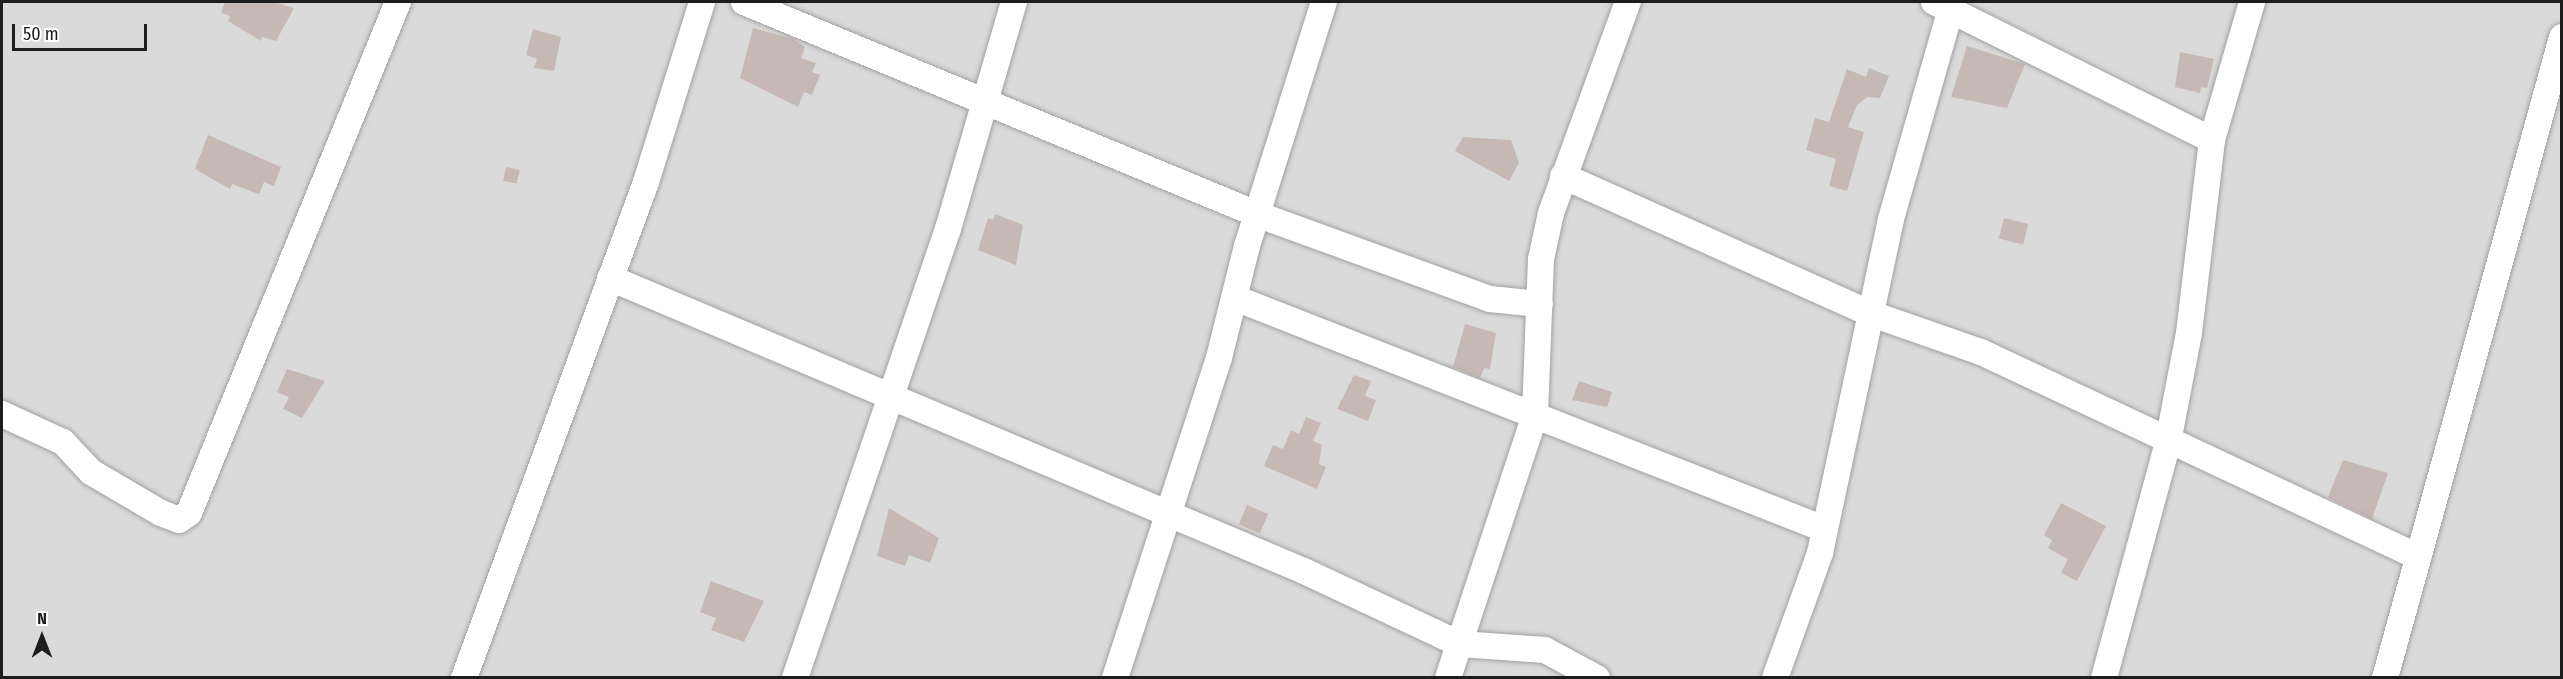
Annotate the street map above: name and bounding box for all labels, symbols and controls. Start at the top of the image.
scale bar [15,12,150,50]
text: 50 m [23,23,59,45]
north arrow [12,607,72,667]
text: N [37,609,47,628]

